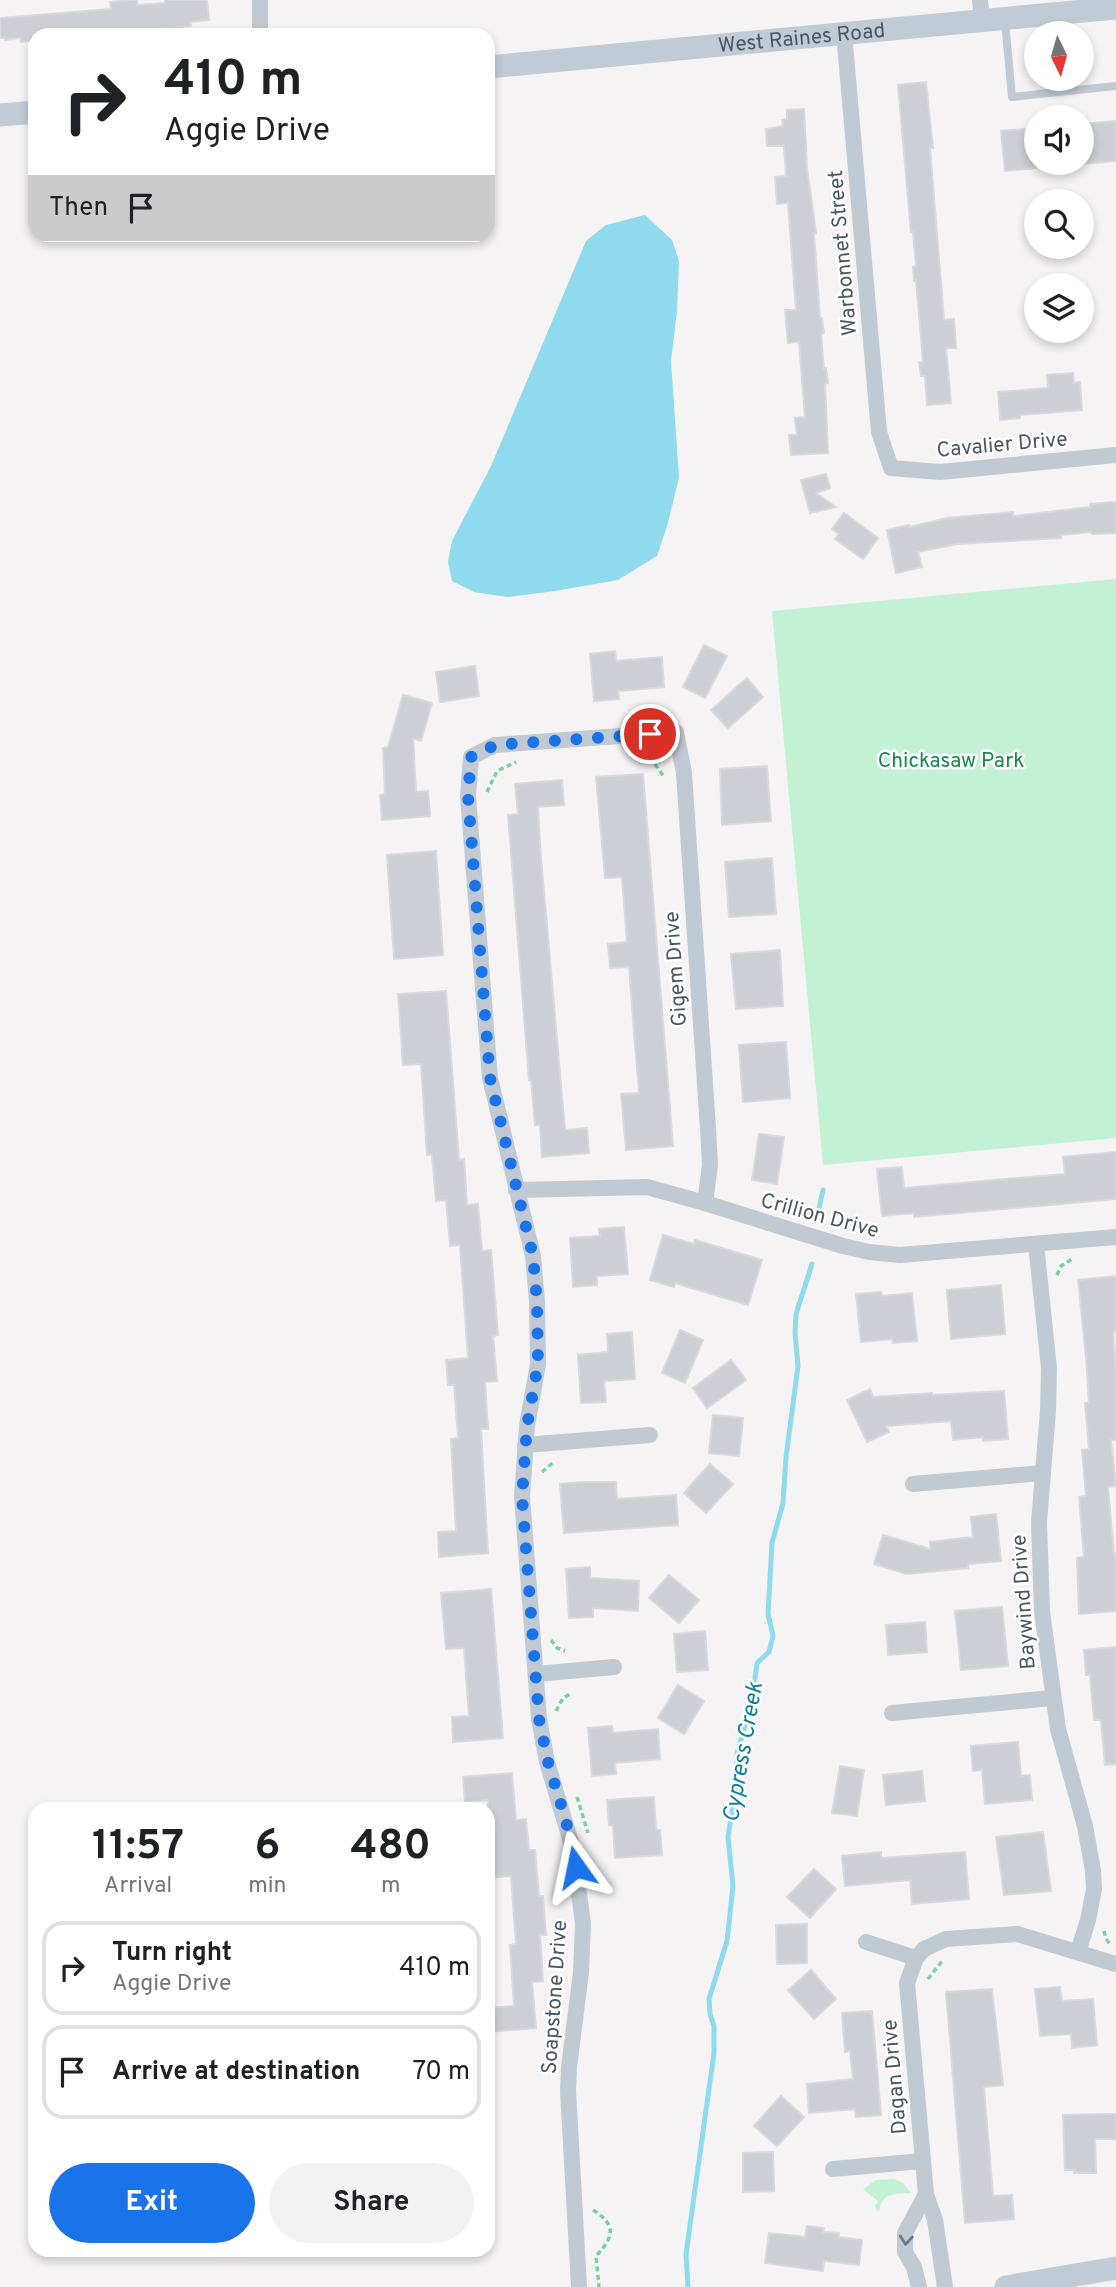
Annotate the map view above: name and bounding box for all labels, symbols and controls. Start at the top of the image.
street label: West Raines Road [717,18,887,60]
north arrow [1024,21,1094,91]
map controls [1024,21,1094,343]
text: 410 m [164,51,302,113]
icon: right [49,56,140,147]
button: sound [1024,105,1094,175]
text: Aggie Drive [164,112,330,152]
street label: Warbonnet Street [823,169,864,337]
icon: arrive [122,189,160,227]
button: search [1024,189,1094,259]
text: Then [49,192,108,225]
button: layers [1024,273,1094,343]
street label: Cavalier Drive [936,426,1069,465]
pin [620,704,680,764]
icon: arrive [631,715,669,753]
park label: Chickasaw Park [878,748,1024,775]
street label: Gigem Drive [659,910,694,1027]
street label: Crillion Drive [757,1188,882,1245]
street label: Baywind Drive [1006,1534,1043,1670]
water label: Cypress Creek [718,1680,771,1825]
text: 11:57 [92,1821,184,1874]
text: 6 [254,1821,280,1874]
text: 480 [351,1821,431,1874]
position arrow [539,1830,613,1904]
text: Arrival [104,1872,172,1901]
text: min [248,1872,286,1901]
text: m [381,1872,400,1901]
street label: Soapstone Drive [537,1919,574,2075]
text: Turn right [112,1937,232,1970]
icon: right [53,1949,91,1987]
text: 410 m [399,1952,470,1985]
text: Aggie Drive [112,1970,231,1999]
street label: Dagan Drive [877,2018,914,2135]
icon: arrive [53,2053,91,2091]
text: Arrive at destination [112,2056,360,2089]
text: 70 m [412,2056,470,2089]
button: Exit [49,2163,255,2243]
button: Share [269,2163,474,2243]
one-way arrow [899,2234,914,2246]

